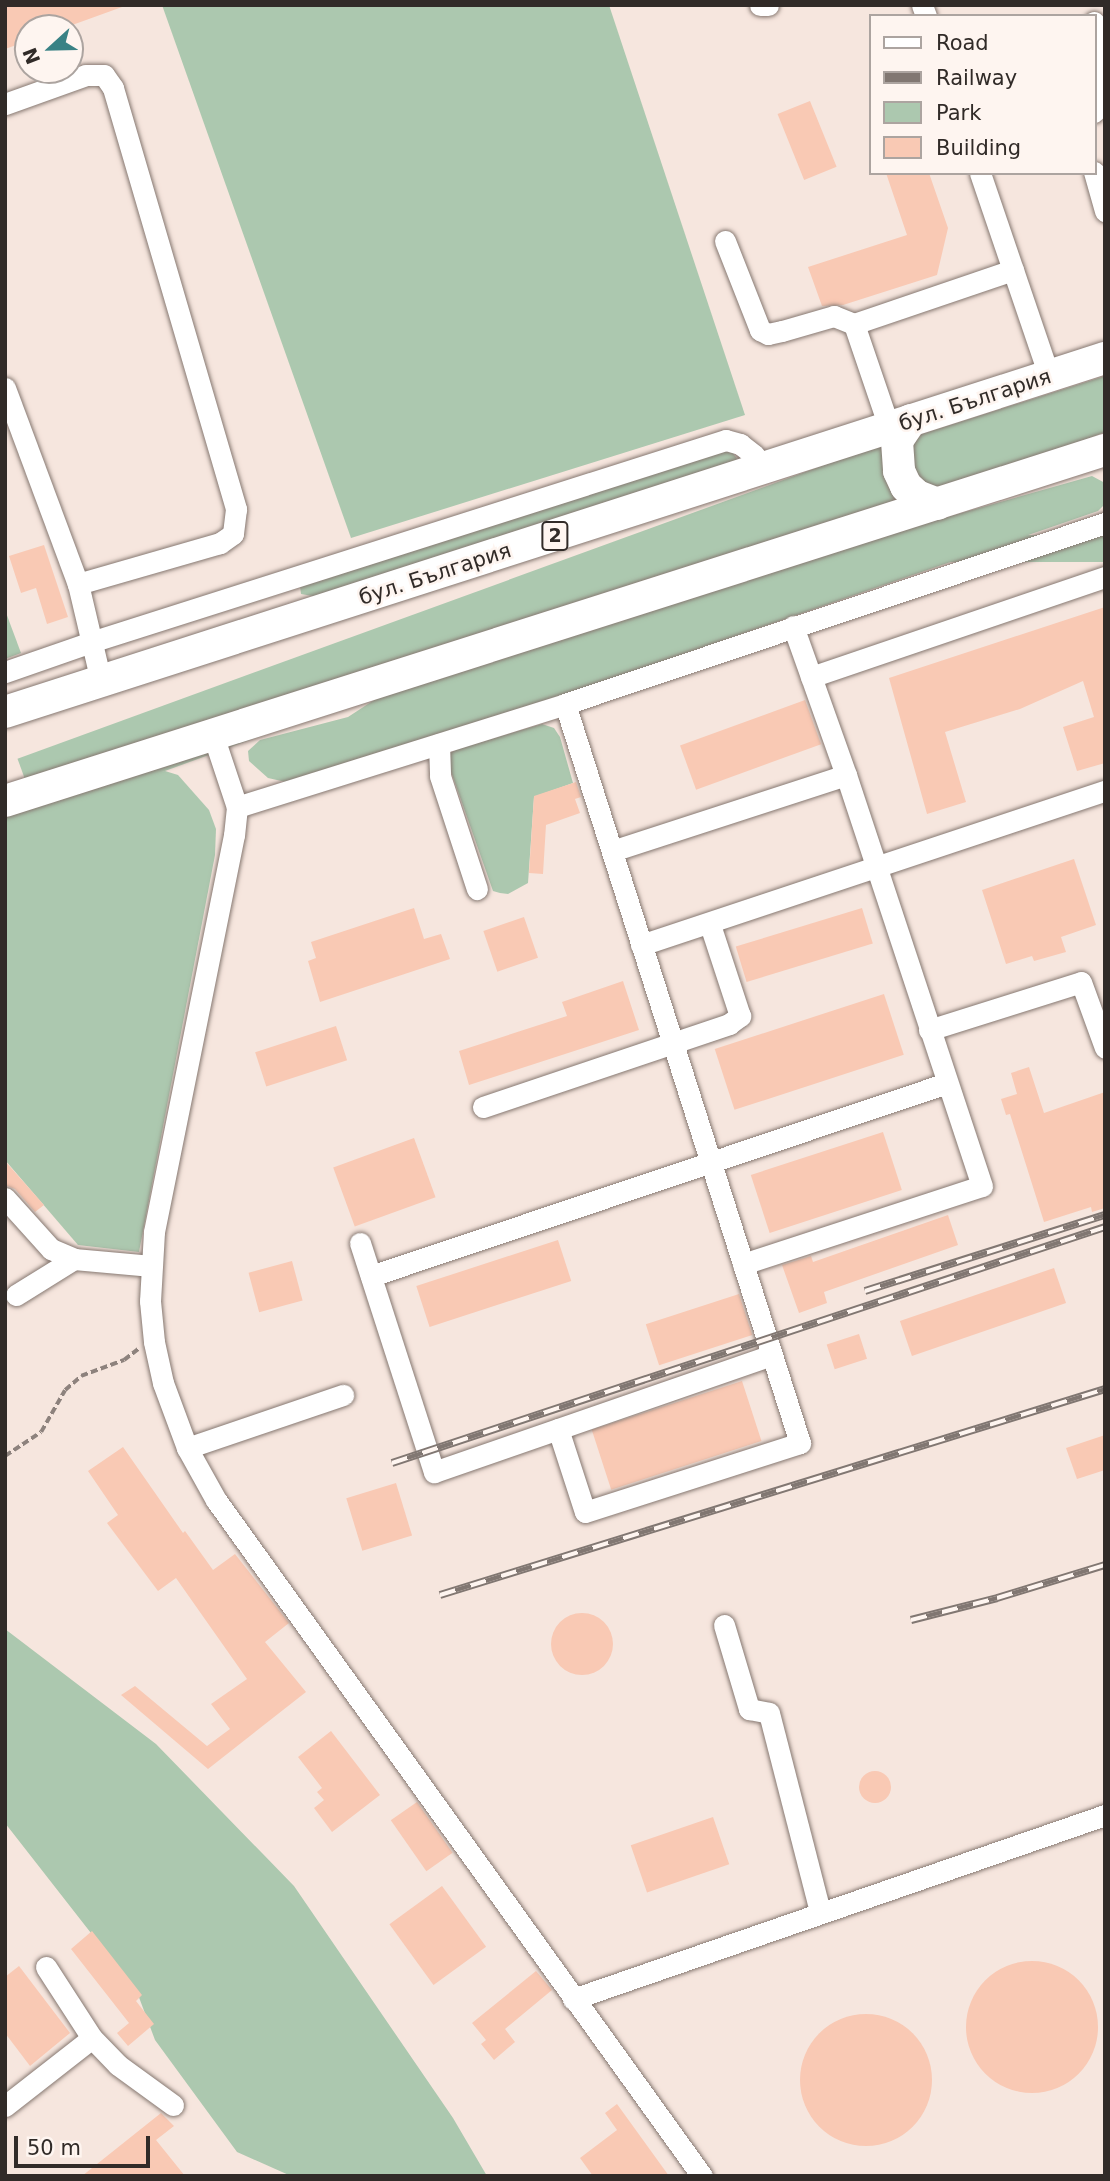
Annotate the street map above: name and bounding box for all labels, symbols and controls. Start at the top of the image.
north arrow [14,14,84,84]
legend [869,14,1096,175]
text: Road [936,31,989,55]
text: N [18,45,45,68]
text: Railway [936,66,1017,90]
text: Park [936,101,981,125]
text: Building [936,136,1021,160]
street label: бул. България [896,364,1054,436]
road number: 2 [541,520,569,552]
street label: бул. България [356,538,514,610]
scale bar [18,2122,154,2166]
text: 50 m [27,2136,81,2160]

